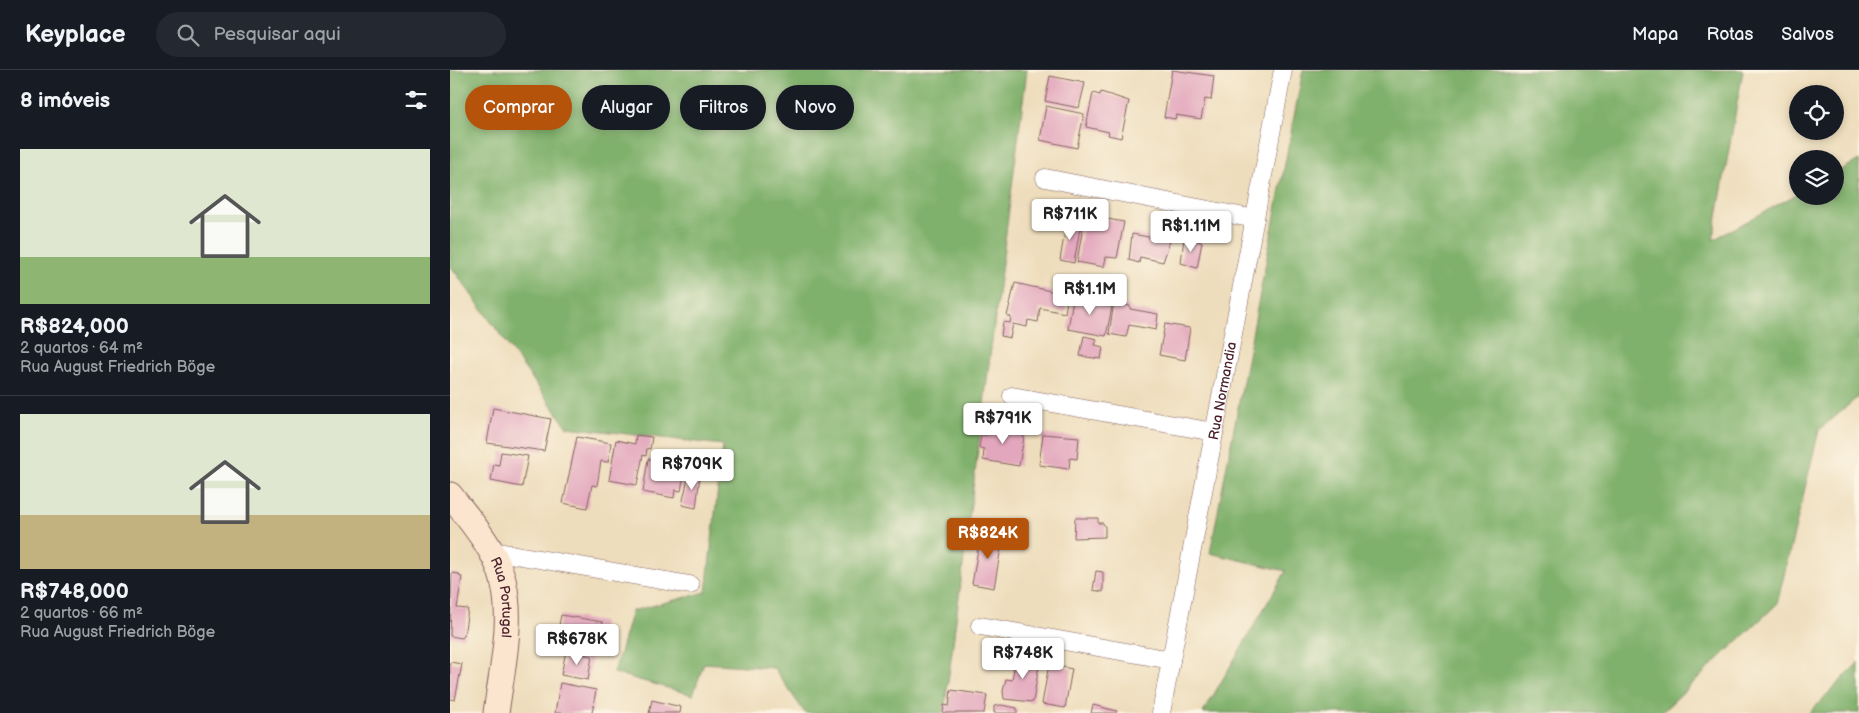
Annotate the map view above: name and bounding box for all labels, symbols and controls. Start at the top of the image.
search box [156,12,506,57]
text: Keyplace [25,20,126,49]
icon: search [174,21,202,49]
text: Pesquisar aqui [214,23,341,46]
text: Mapa [1632,24,1678,45]
text: Rotas [1706,24,1753,45]
text: Salvos [1781,24,1834,45]
chip: Comprar [465,85,572,130]
chip: Alugar [582,85,670,130]
chip: Filtros [680,85,766,130]
chip: Novo [776,85,854,130]
map controls [1789,85,1844,205]
button: locate [1789,85,1844,140]
icon: filters [402,86,430,114]
text: 8 imóveis [20,88,110,113]
button: layers [1789,150,1844,205]
icon: home [180,181,270,271]
pin: R$711K [1029,198,1111,241]
text: R$711K [1043,205,1097,224]
pin: R$1.11M [1145,210,1237,253]
text: R$1.11M [1161,217,1221,236]
pin: R$1.1M [1049,274,1131,316]
text: R$1.1M [1064,280,1116,299]
text: R$824,000 [20,314,129,339]
text: 2 quartos · 64 m² [20,339,143,358]
street label: Rua Normandia [1204,340,1240,441]
text: Rua August Friedrich Böge [20,358,215,377]
pin: R$791K [962,402,1044,445]
text: R$791K [974,409,1032,428]
icon: home [180,447,270,537]
pin: R$709K [651,448,733,491]
text: R$709K [662,455,722,474]
pin: R$824K [947,518,1029,560]
text: R$824K [958,524,1018,543]
street label: Rua Portugal [487,554,516,638]
text: R$748,000 [20,579,129,604]
text: 2 quartos · 66 m² [20,604,143,623]
text: Rua August Friedrich Böge [20,623,215,642]
pin: R$678K [536,624,618,666]
text: R$678K [547,630,607,649]
pin: R$748K [982,638,1064,680]
text: R$748K [993,644,1053,663]

